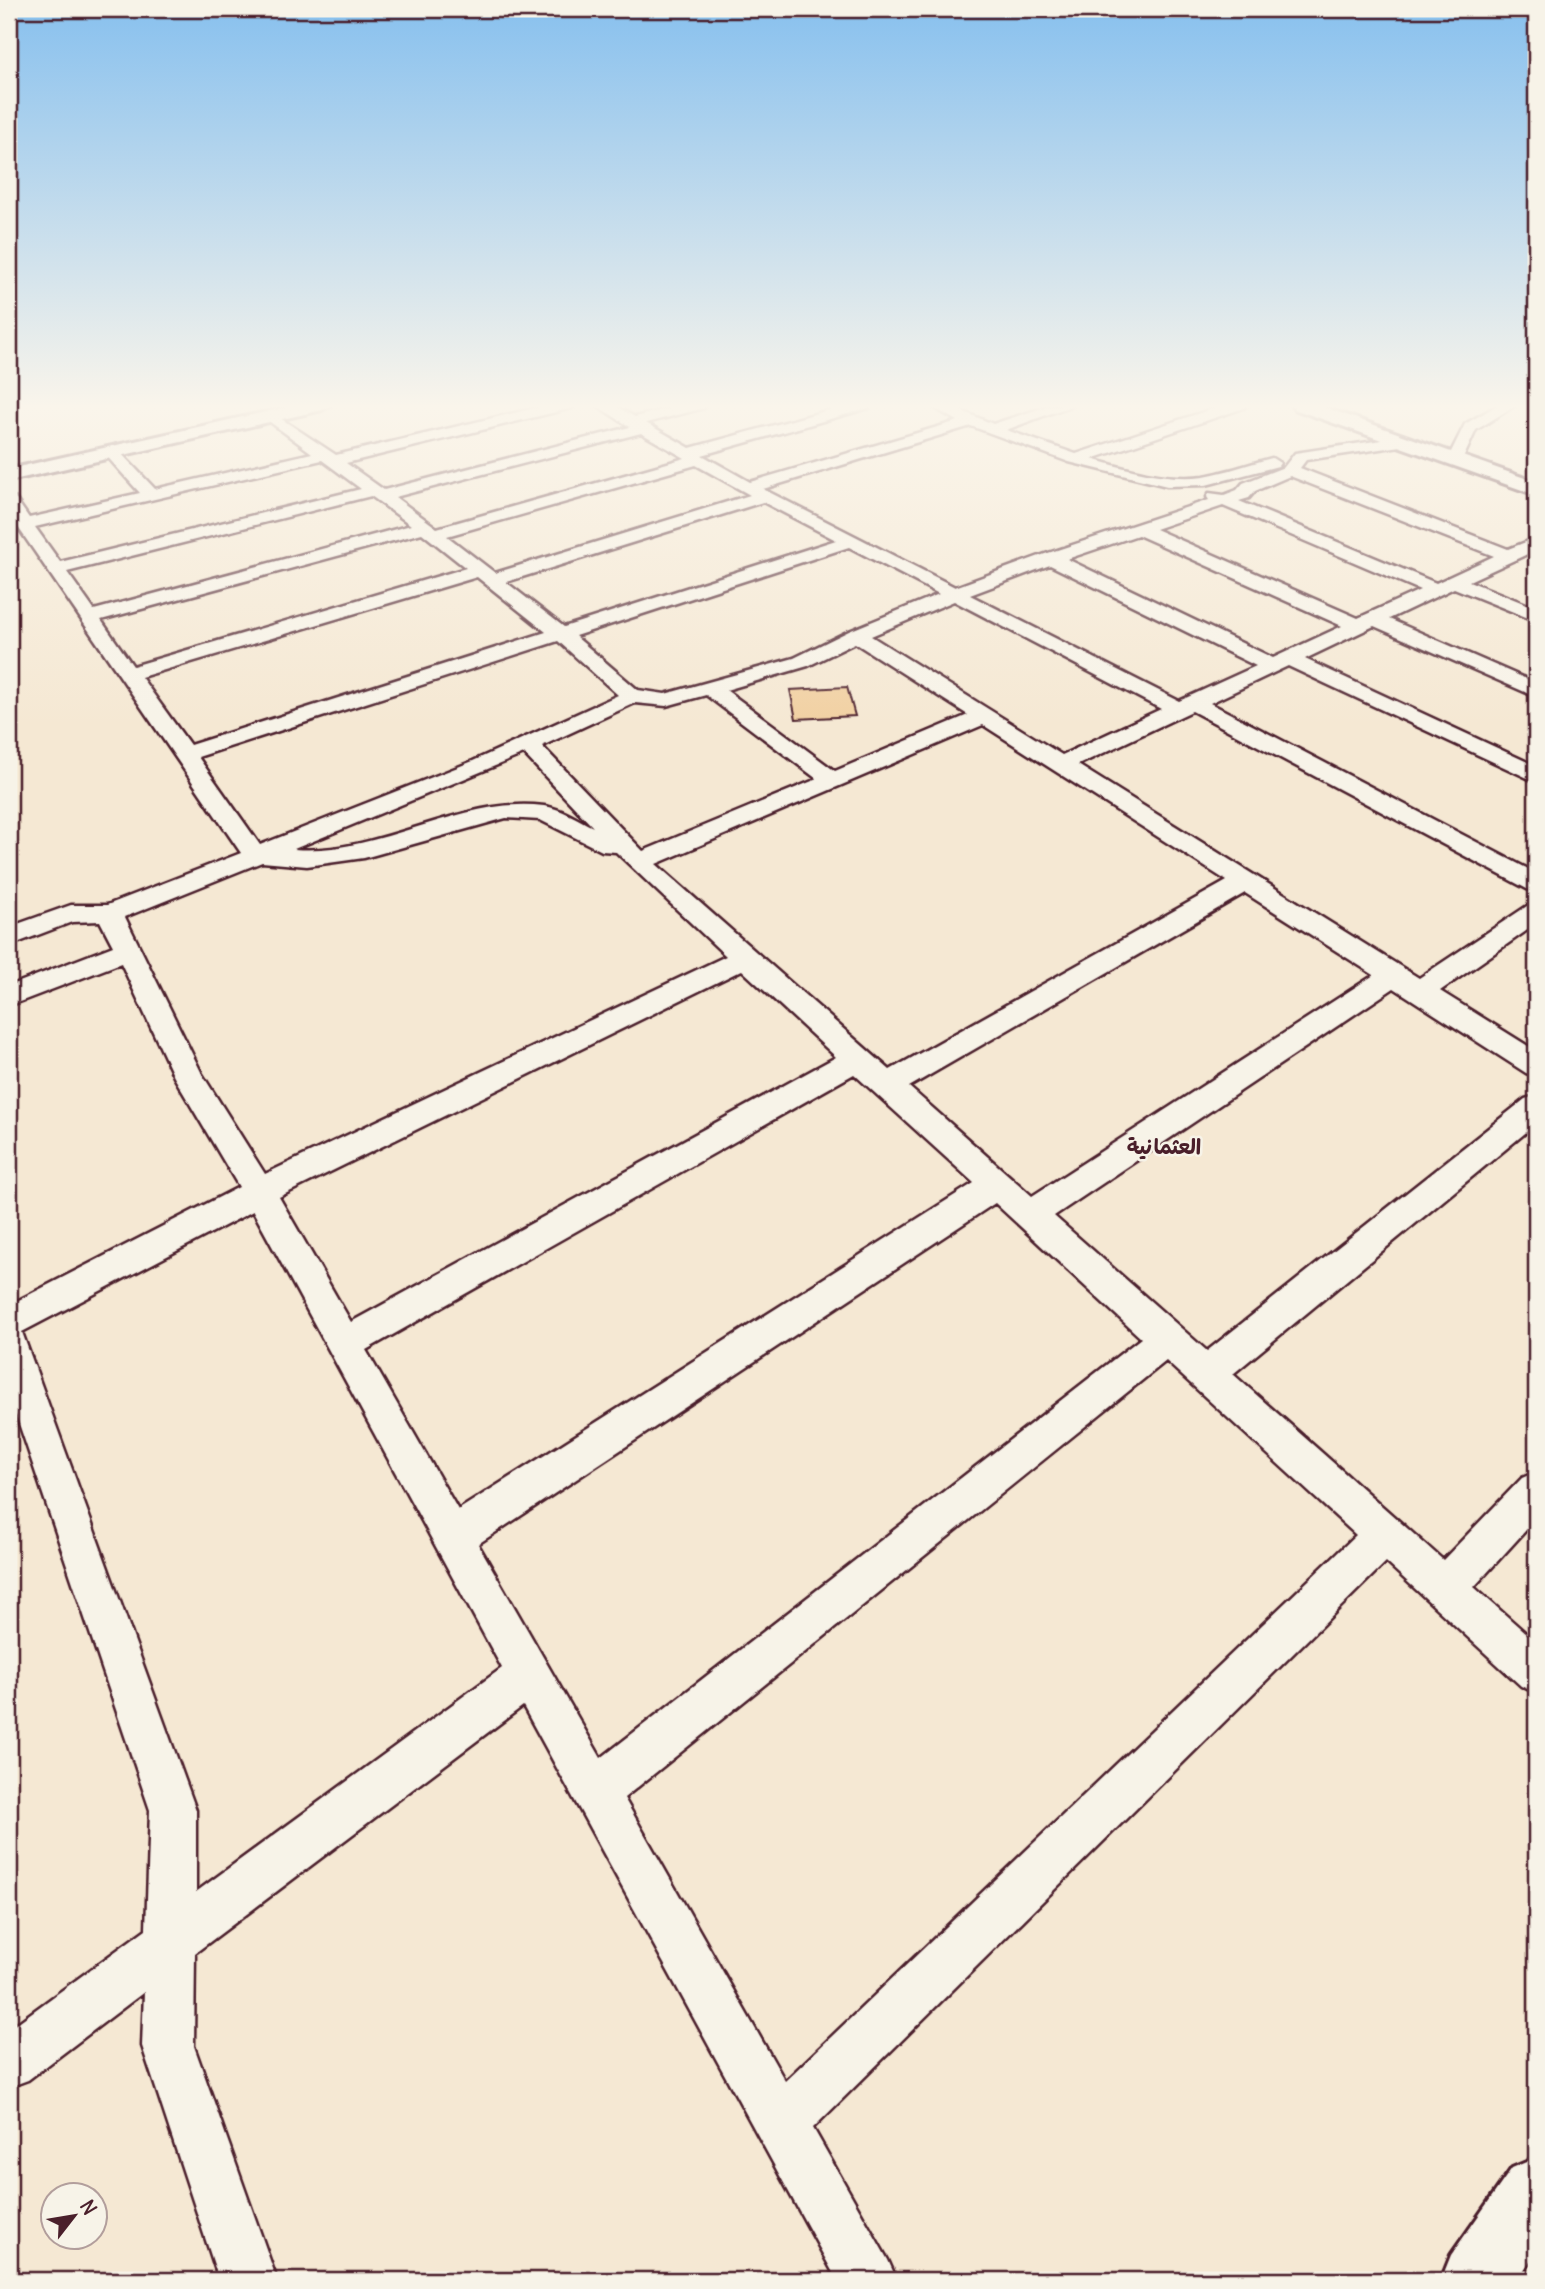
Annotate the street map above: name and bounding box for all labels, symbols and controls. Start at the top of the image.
district label: العثمانية [1127,1133,1201,1160]
north arrow [38,2180,108,2250]
text: N [75,2195,102,2219]

